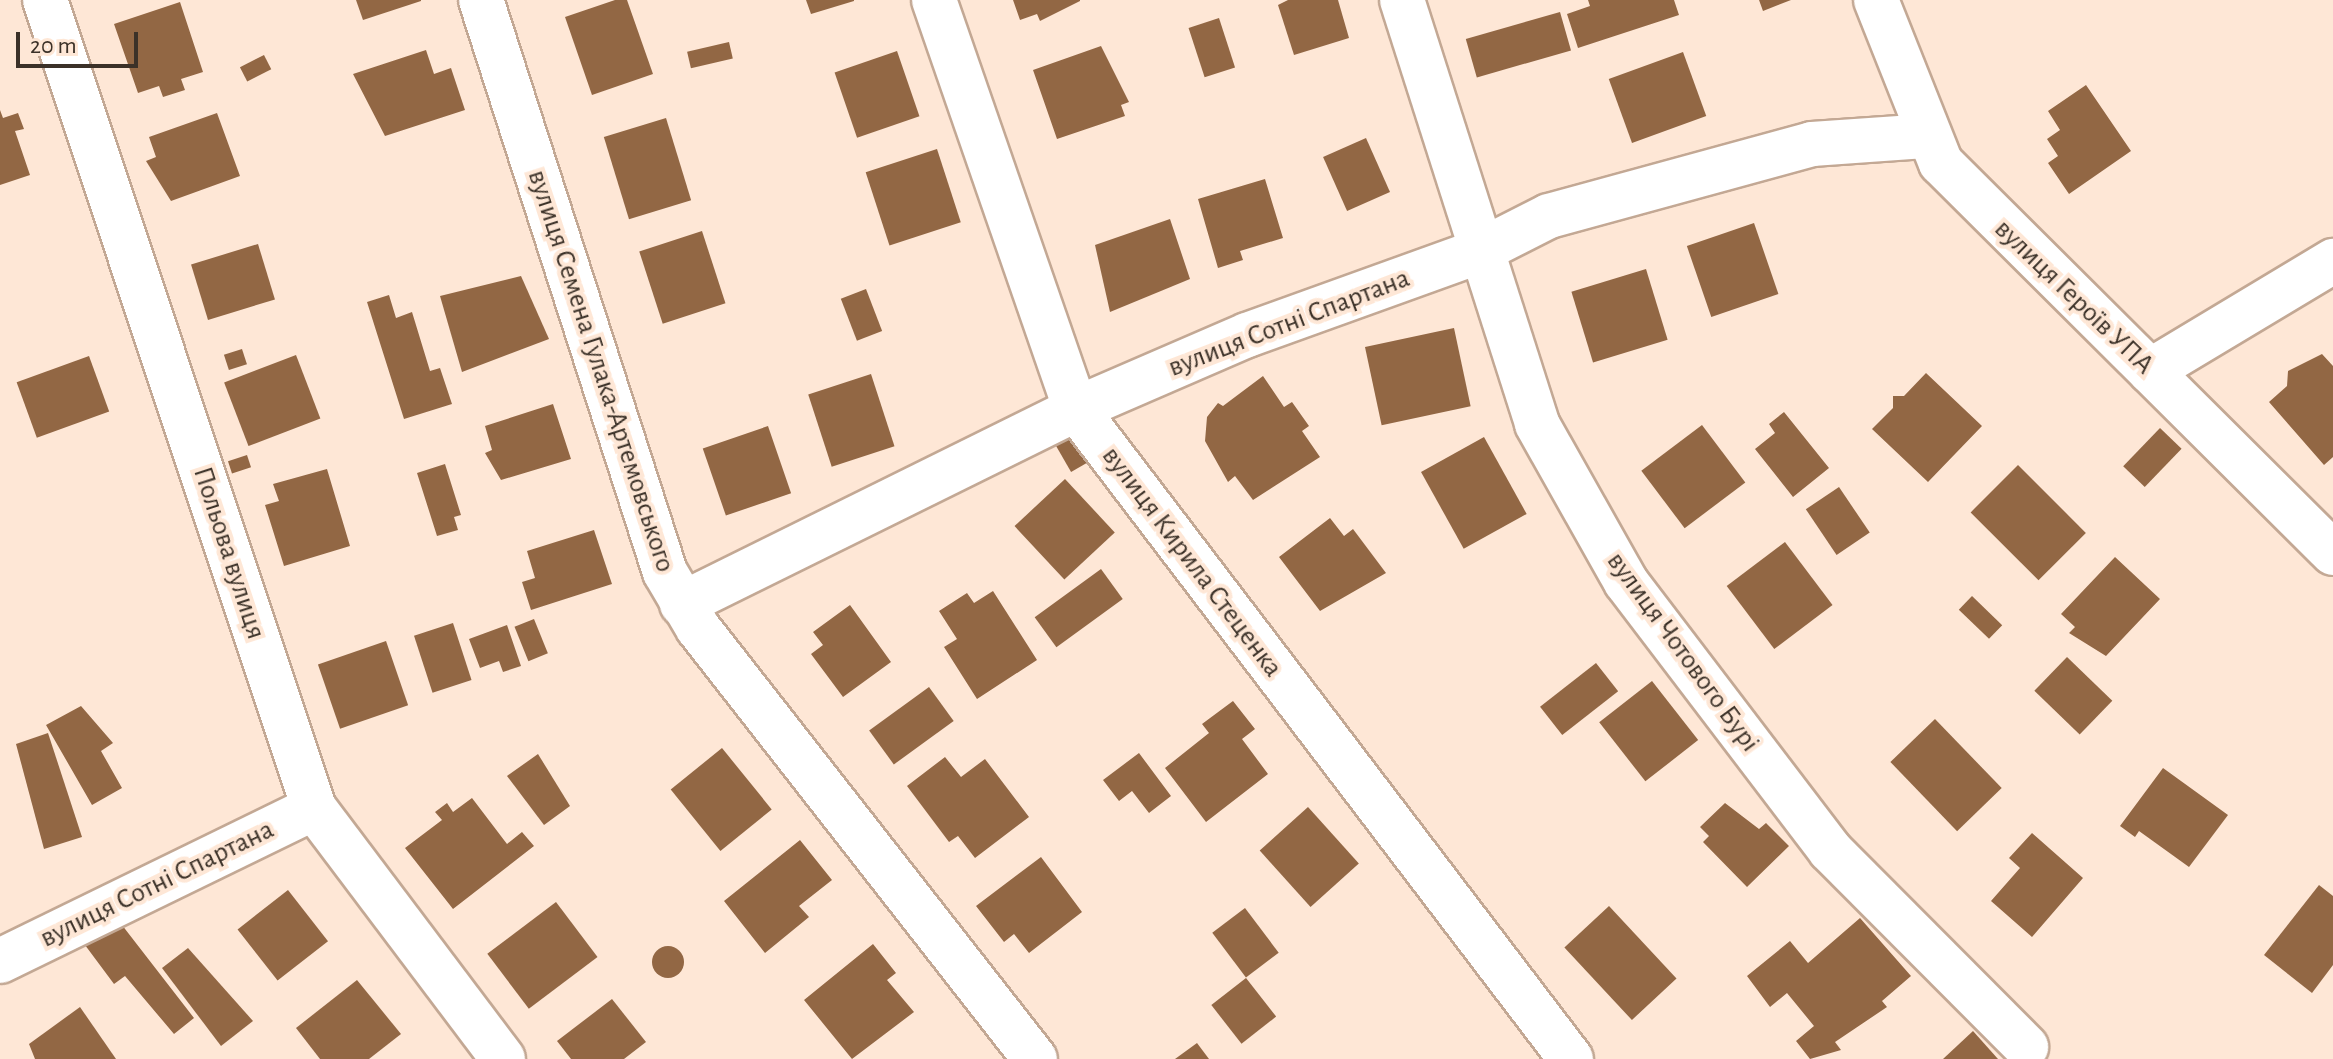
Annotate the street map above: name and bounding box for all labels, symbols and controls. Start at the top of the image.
scale bar [20,16,142,66]
text: 20 m [30,34,77,58]
street label: вулиця Семена Гулака-Артемовського [520,166,682,576]
street label: вулиця Героїв УПА [1987,212,2161,382]
street label: вулиця Сотні Спартана [1164,261,1414,385]
street label: вулиця Кирила Стеценка [1094,440,1290,684]
street label: Польова вулиця [185,463,273,643]
street label: вулиця Чотового Бурі [1599,546,1767,758]
street label: вулиця Сотні Спартана [35,813,279,955]

